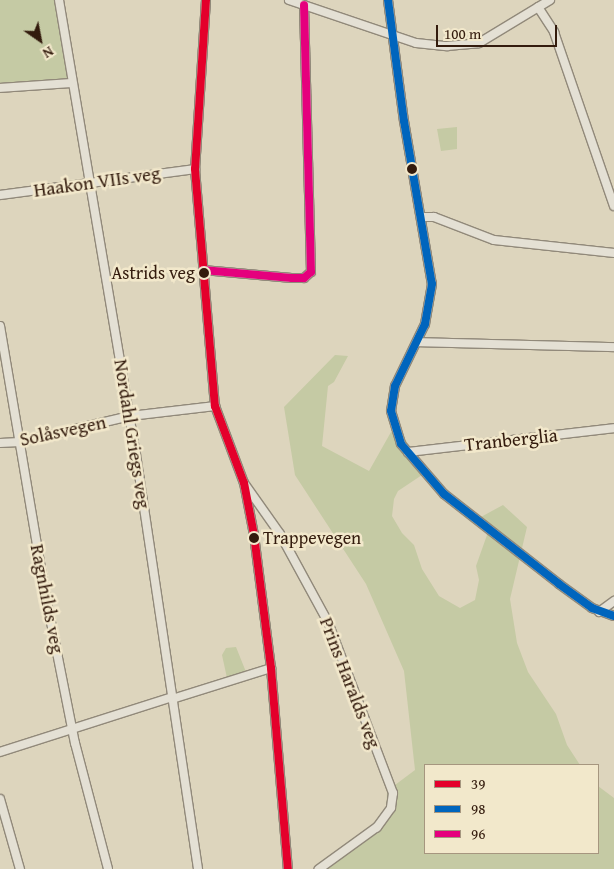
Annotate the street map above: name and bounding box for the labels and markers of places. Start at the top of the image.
unlabelled marker [407,164,417,174]
place label: Astrids veg [111,262,195,284]
marker: Astrids veg [199,268,209,278]
place label: Trappevegen [263,527,361,549]
marker: Trappevegen [249,533,259,543]

